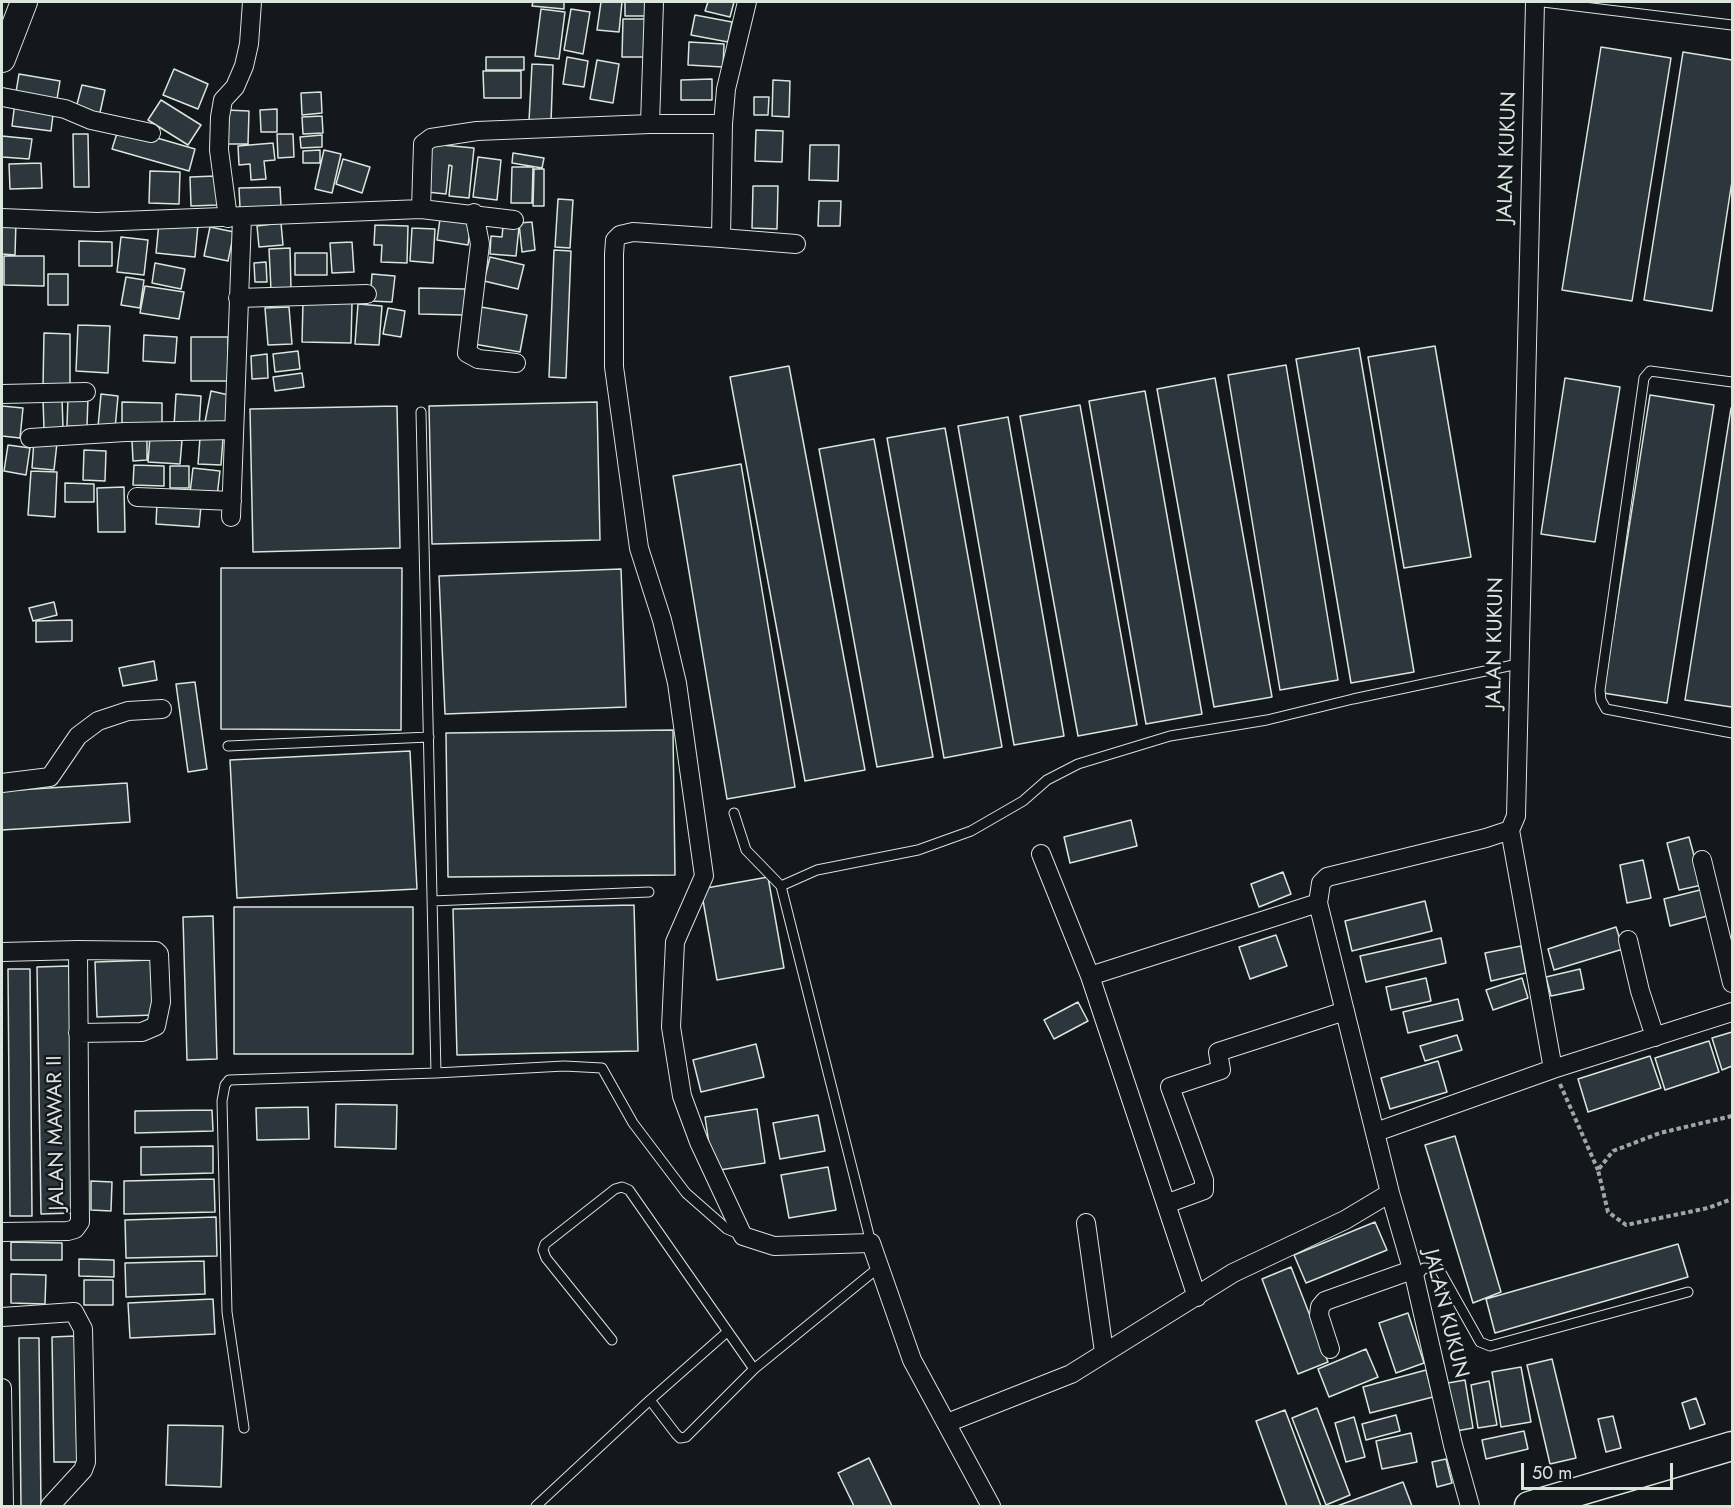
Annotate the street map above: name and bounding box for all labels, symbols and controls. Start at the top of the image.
street label: JALAN KUKUN [1493,91,1523,223]
street label: JALAN KUKUN [1482,577,1510,709]
street label: JALAN MAWAR II [43,1055,71,1211]
street label: JALAN KUKUN [1417,1247,1473,1381]
scale bar [1524,1451,1676,1489]
text: 50 m [1532,1460,1572,1486]

